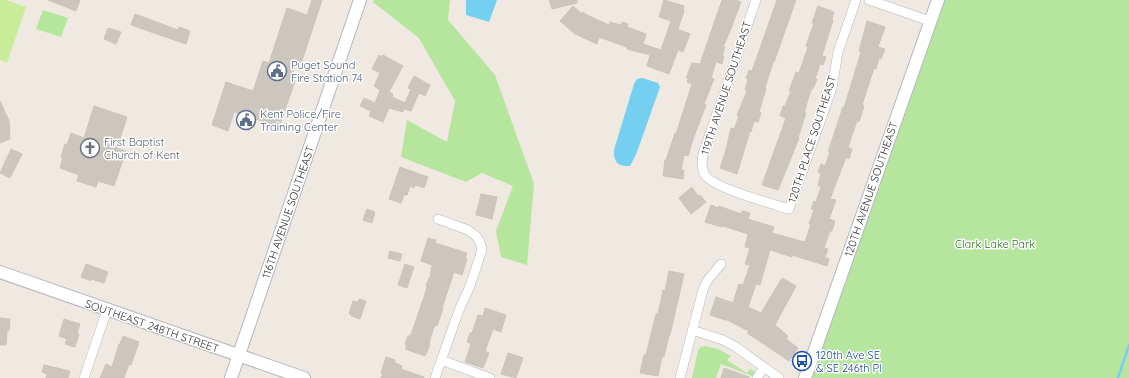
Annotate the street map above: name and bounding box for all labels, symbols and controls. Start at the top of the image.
street label: 119TH AVENUE SOUTHEAST [698,19,754,157]
place label: Puget Sound Fire Station 74 [291,58,363,85]
public building icon: Puget Sound Fire Station 74 [266,60,288,82]
street label: 120TH PLACE SOUTHEAST [785,73,839,204]
place label: Kent Police/Fire Training Center [260,107,341,134]
public building icon: Kent Police/Fire Training Center [235,109,257,131]
street label: 120TH AVENUE SOUTHEAST [841,119,901,258]
place label: First Baptist Church of Kent [104,135,180,162]
church icon: First Baptist Church of Kent [79,137,101,159]
street label: 116TH AVENUE SOUTHEAST [259,143,317,280]
park label: Clark Lake Park [955,237,1035,251]
street label: SOUTHEAST 248TH STREET [83,296,221,356]
place label: 120th Ave SE & SE 246th Pl [816,348,882,375]
bus stop icon: 120th Ave SE & SE 246th Pl [791,350,813,372]

